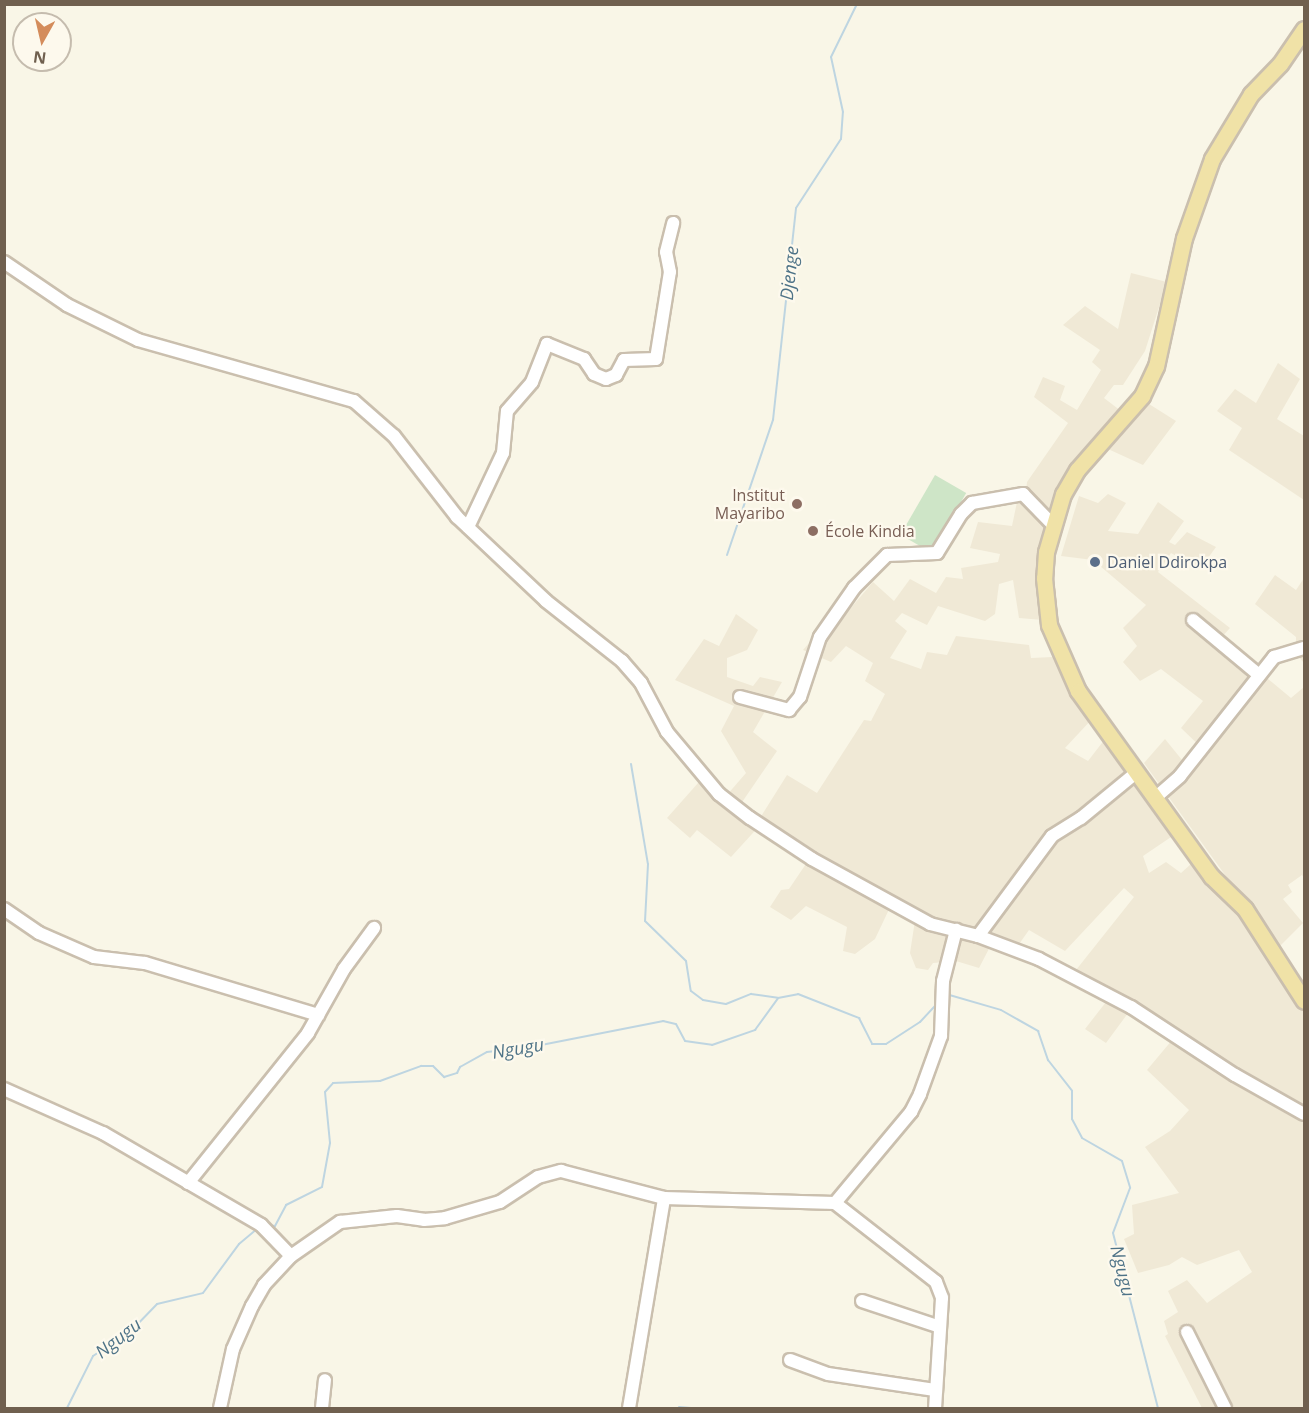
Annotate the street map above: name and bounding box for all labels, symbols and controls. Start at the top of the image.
north arrow [12,12,72,72]
text: N [32,46,48,70]
water label: Djenge [775,245,803,301]
place label: Institut Mayaribo [715,485,785,523]
marker: Institut Mayaribo [790,497,804,511]
place label: École Kindia [825,521,915,541]
marker: École Kindia [806,524,820,538]
place label: Daniel Ddirokpa [1107,552,1227,572]
marker: Daniel Ddirokpa [1088,555,1102,569]
water label: Ngugu [491,1033,545,1063]
water label: Ngugu [1106,1243,1140,1299]
water label: Ngugu [91,1313,145,1363]

